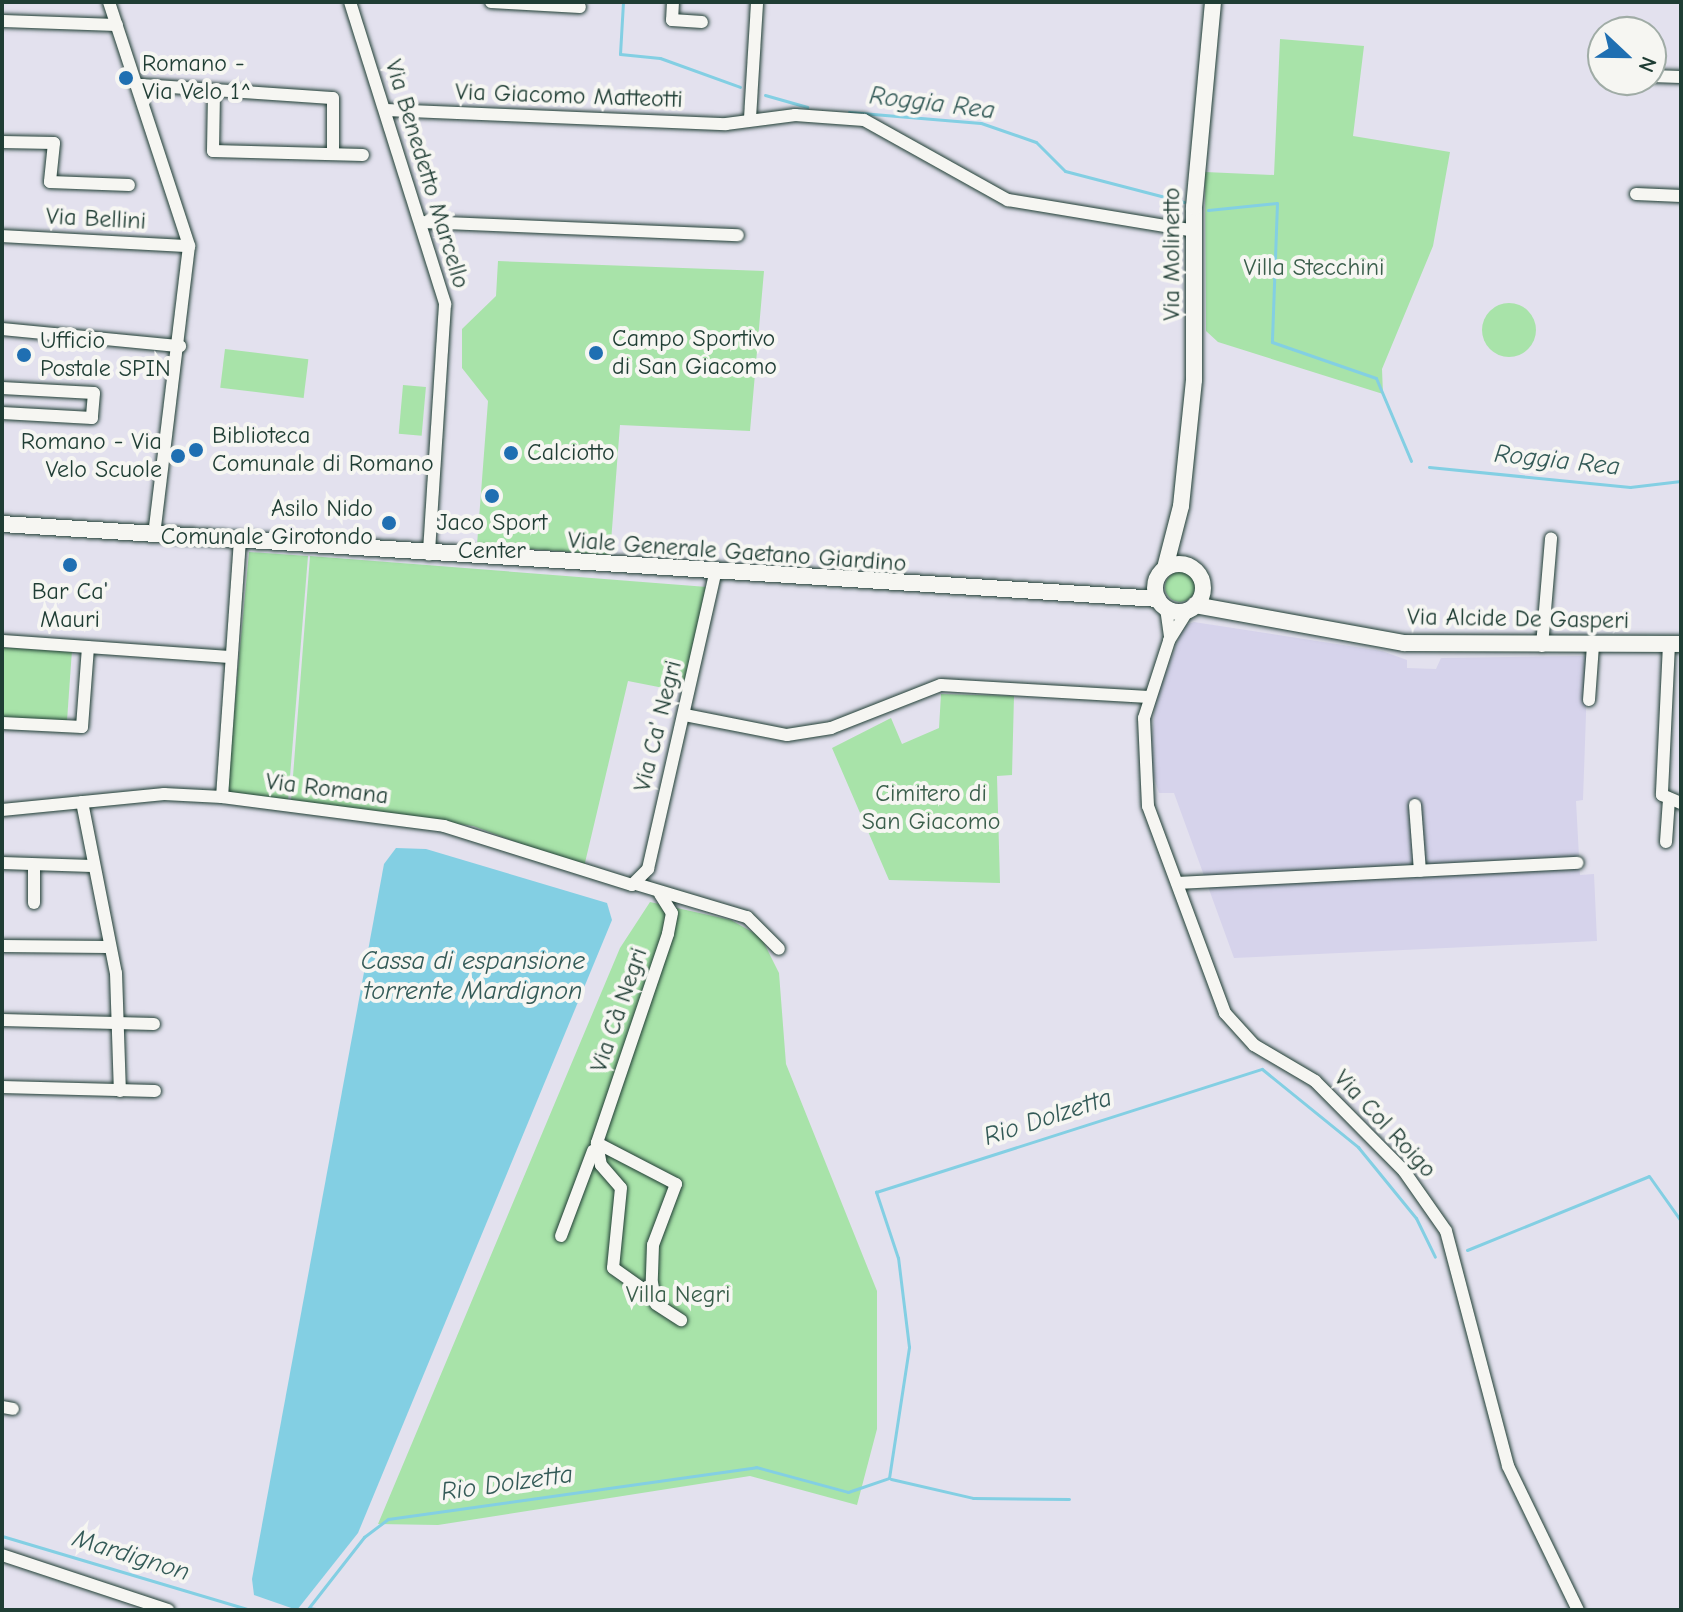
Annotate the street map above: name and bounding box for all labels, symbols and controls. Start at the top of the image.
north arrow [1587,16,1667,96]
place label: Romano - Via Velo 1^ [142,50,252,106]
text: N [1633,53,1662,76]
street label: Via Benedetto Marcello [379,56,475,292]
marker: Romano - Via Velo 1^ [117,69,135,87]
street label: Via Giacomo Matteotti [455,78,683,114]
water label: Roggia Rea [867,81,997,127]
street label: Via Molinetto [1158,187,1186,321]
street label: Via Bellini [45,202,147,236]
park label: Villa Stecchini [1244,254,1384,282]
place label: Campo Sportivo di San Giacomo [612,325,777,381]
place label: Ufficio Postale SPIN [40,327,171,383]
marker: Campo Sportivo di San Giacomo [587,344,605,362]
marker: Ufficio Postale SPIN [15,346,33,364]
place label: Biblioteca Comunale di Romano [212,422,434,478]
place label: Romano - Via Velo Scuole [21,428,162,484]
place label: Calciotto [527,439,615,467]
water label: Roggia Rea [1493,439,1621,483]
marker: Biblioteca Comunale di Romano [187,441,205,459]
marker: Calciotto [502,444,520,462]
marker: Romano - Via Velo Scuole [169,447,187,465]
marker: Jaco Sport Center [483,487,501,505]
place label: Asilo Nido Comunale Girotondo [161,495,373,551]
place label: Jaco Sport Center [437,509,547,565]
marker: Asilo Nido Comunale Girotondo [380,514,398,532]
street label: Viale Generale Gaetano Giardino [567,526,907,578]
marker: Bar Ca' Mauri [61,556,79,574]
place label: Bar Ca' Mauri [32,578,108,634]
street label: Via Alcide De Gasperi [1407,603,1629,635]
street label: Via Ca' Negri [628,657,688,795]
street label: Via Romana [264,767,390,811]
park label: Cimitero di San Giacomo [862,780,1000,836]
street label: Via Cà Negri [584,944,654,1076]
water label: Cassa di espansione torrente Mardignon [361,946,585,1008]
street label: Via Col Roigo [1328,1064,1442,1184]
water label: Rio Dolzetta [980,1083,1116,1153]
park label: Villa Negri [626,1281,730,1309]
water label: Rio Dolzetta [439,1459,575,1509]
water label: Mardignon [69,1523,193,1589]

